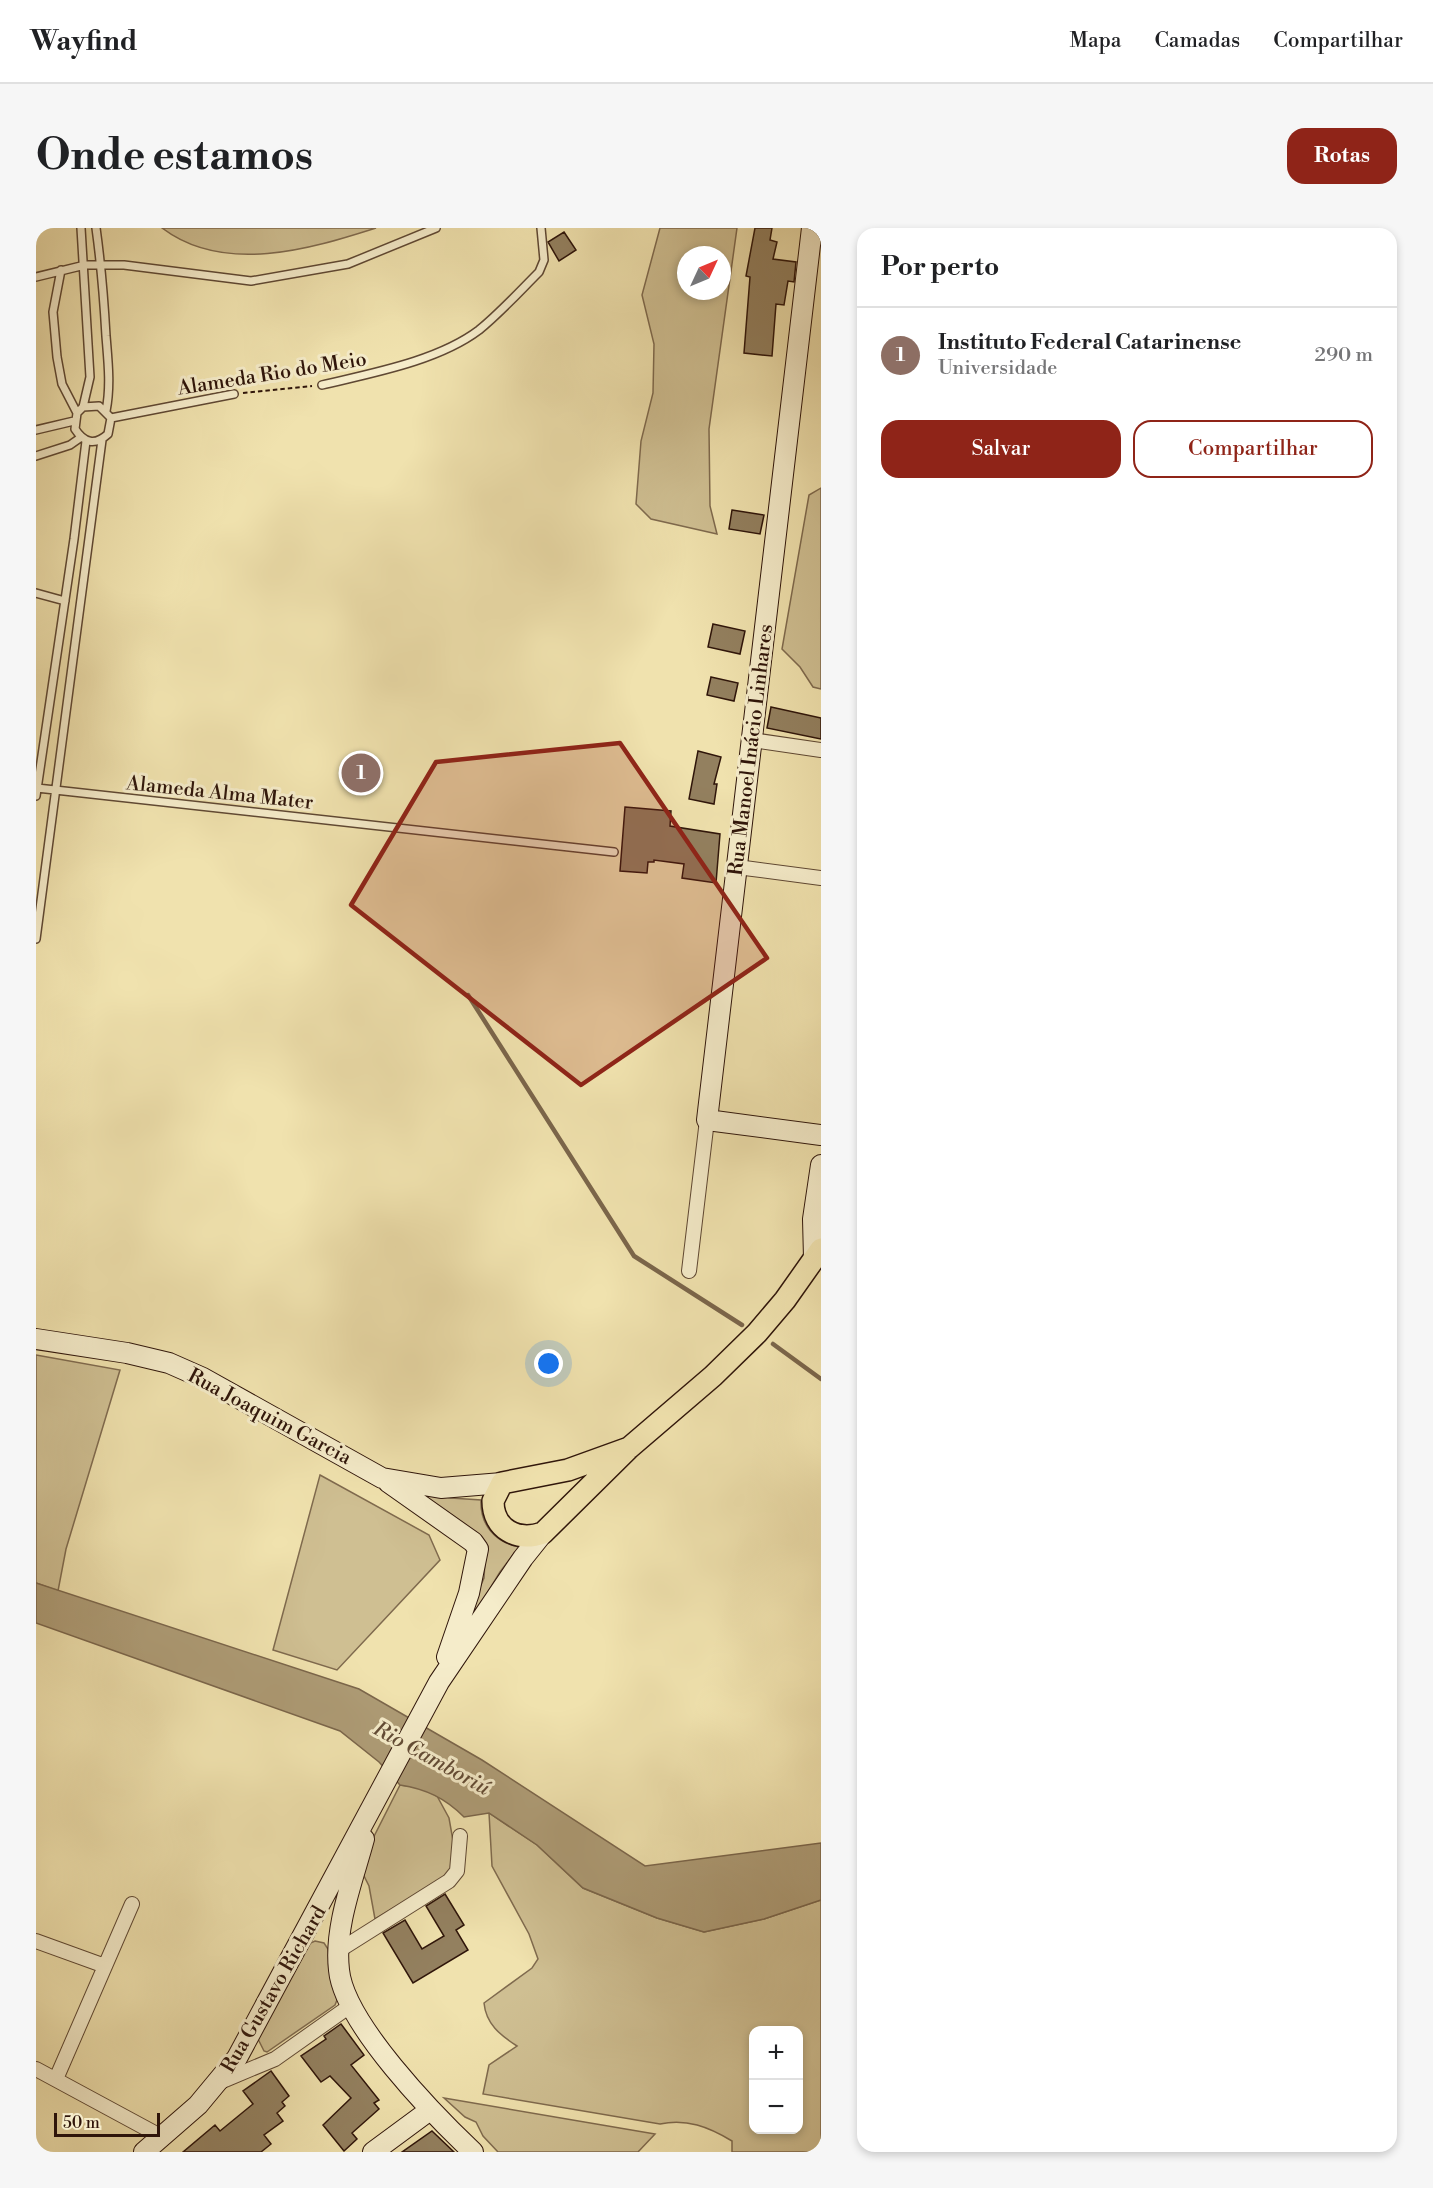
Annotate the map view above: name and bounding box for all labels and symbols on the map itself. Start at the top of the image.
north arrow [677,246,731,300]
street label: Alameda Rio do Meio [175,347,369,402]
street label: Rua Manoel Inácio Linhares [724,623,779,877]
pin: 1 [342,750,380,796]
street label: Alameda Alma Mater [124,771,315,816]
your location [534,1349,563,1378]
street label: Rua Joaquim Garcia [183,1364,356,1471]
water label: Rio Camboriú [368,1716,495,1802]
street label: Rua Gustavo Richard [216,1901,333,2078]
scale bar [54,2110,160,2138]

